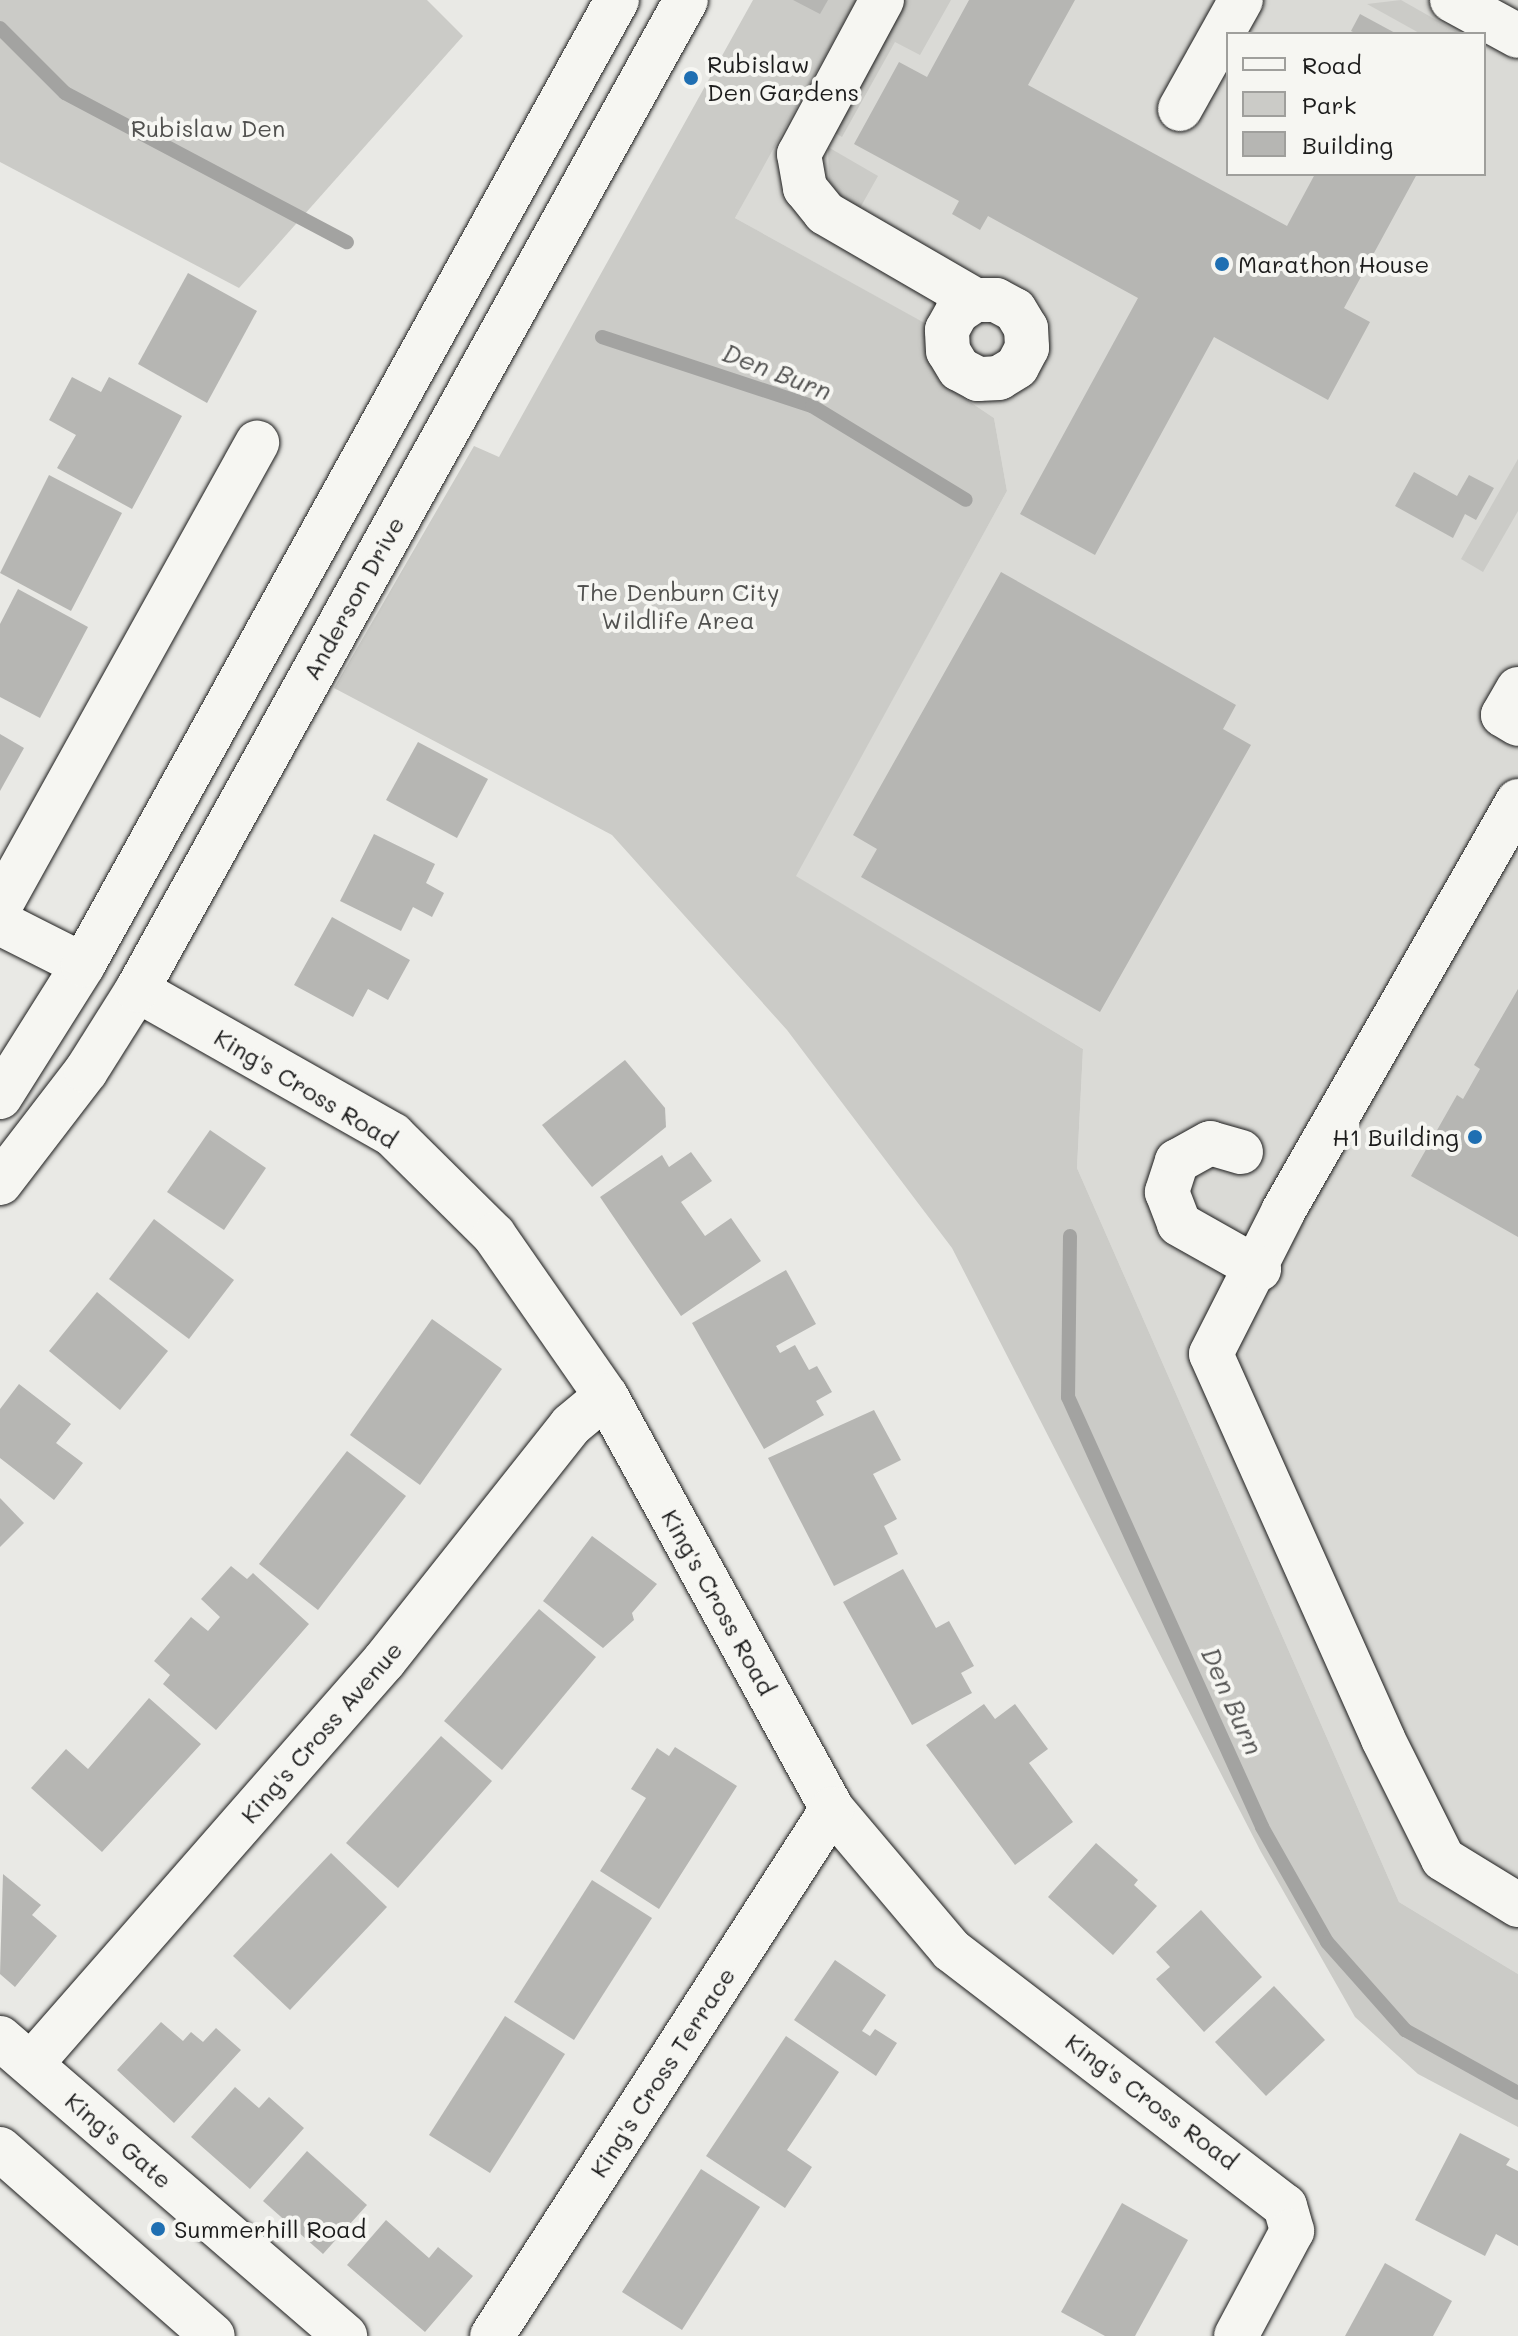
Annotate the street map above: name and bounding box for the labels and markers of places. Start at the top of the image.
place label: Rubislaw Den Gardens [707,50,859,106]
marker: Rubislaw Den Gardens [682,69,700,87]
place label: Marathon House [1238,250,1429,278]
marker: Marathon House [1213,255,1231,273]
place label: H1 Building [1332,1123,1459,1151]
marker: H1 Building [1466,1128,1484,1146]
place label: Summerhill Road [174,2215,366,2243]
marker: Summerhill Road [149,2220,167,2238]

